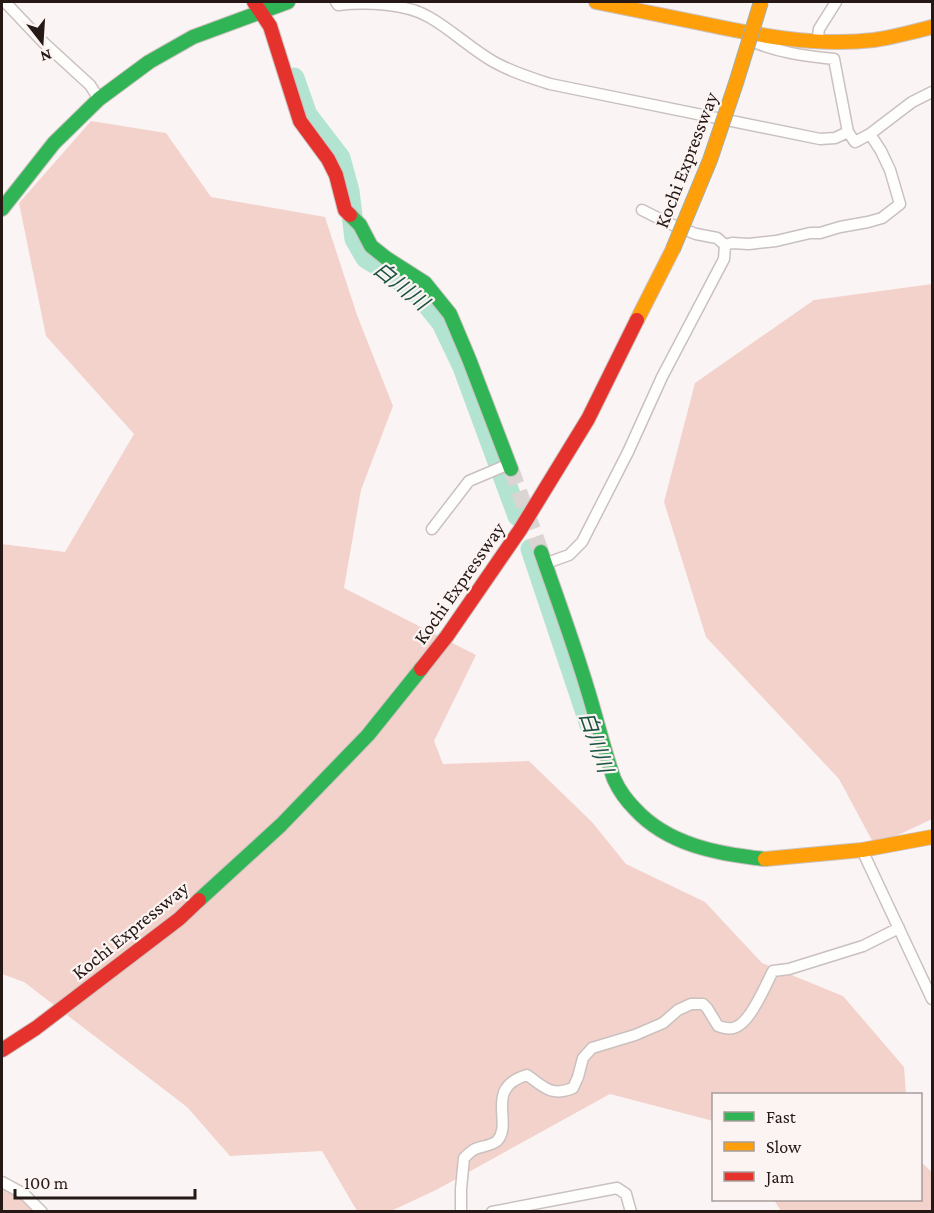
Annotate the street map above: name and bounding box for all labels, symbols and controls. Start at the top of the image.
north arrow [12,12,72,72]
text: N [38,46,54,66]
street label: Kochi Expressway [650,88,723,231]
water label: 白川川 [369,257,435,316]
street label: Kochi Expressway [409,517,510,649]
water label: 白川川 [574,708,618,778]
street label: Kochi Expressway [67,876,194,984]
legend [712,1093,922,1201]
text: Fast [766,1107,797,1127]
text: Slow [766,1137,802,1157]
scale bar [15,1162,195,1200]
text: Jam [764,1167,795,1187]
text: 100 m [24,1173,69,1193]

